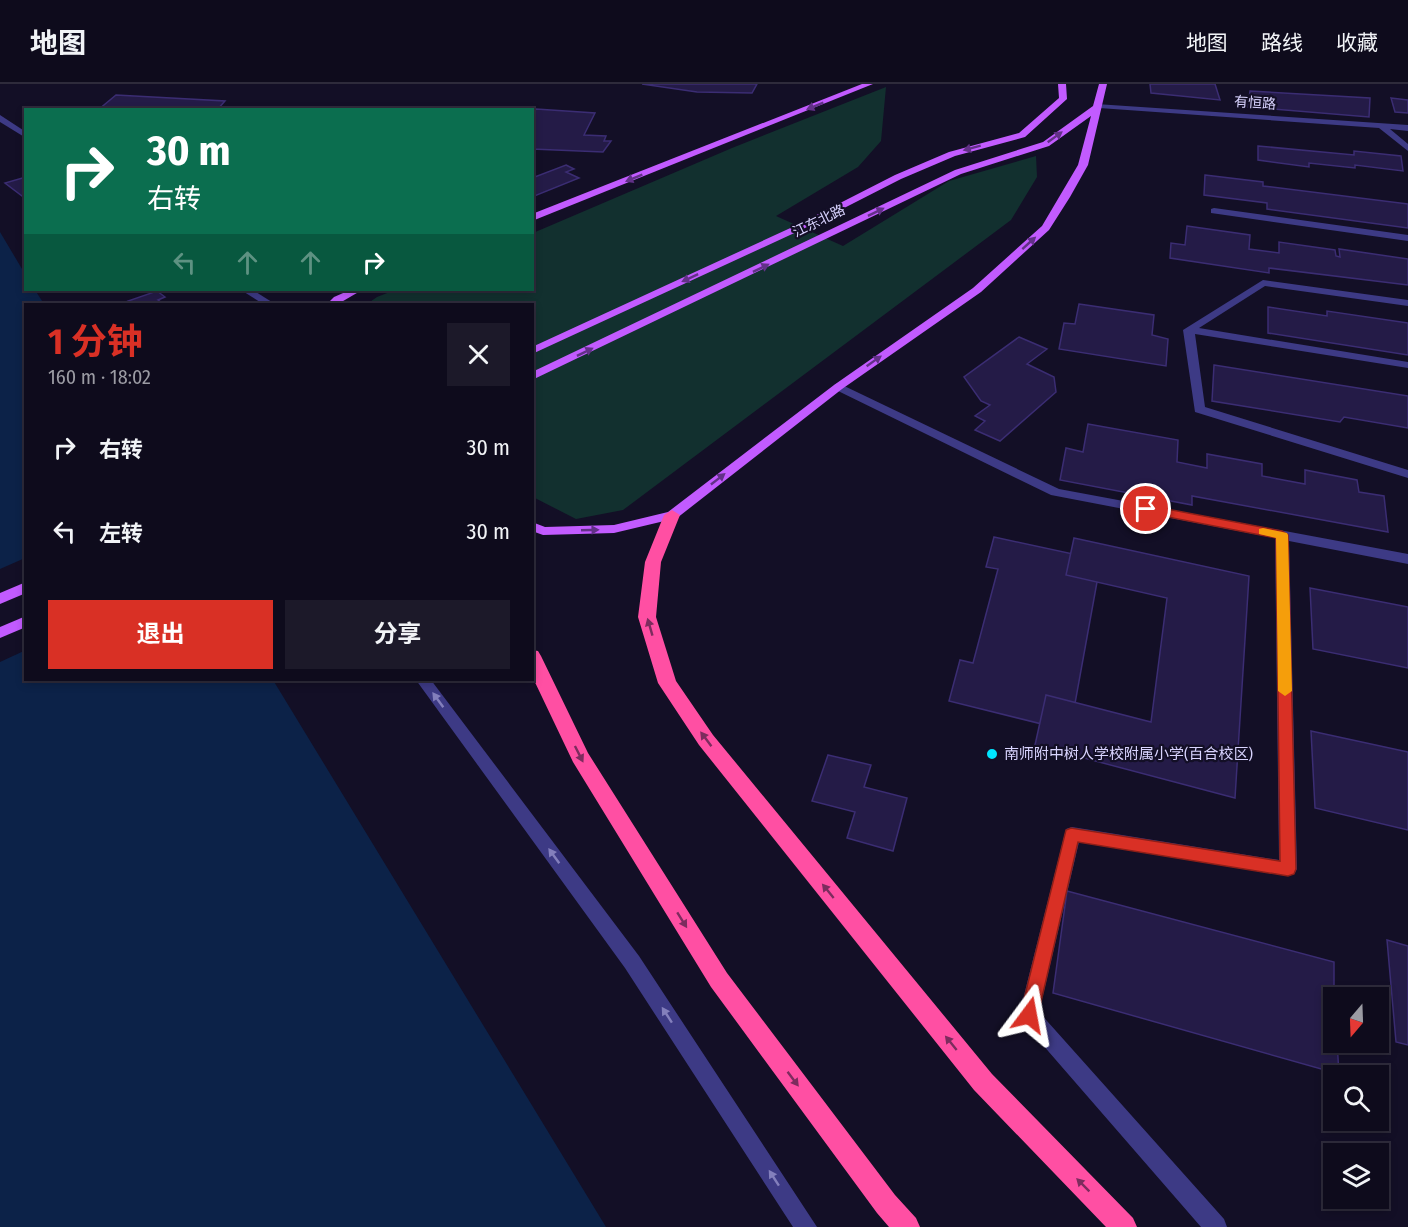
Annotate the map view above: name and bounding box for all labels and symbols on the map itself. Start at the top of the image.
street label: 有恒路 [1233,93,1277,113]
one-way arrow [806,101,824,111]
one-way arrow [1047,131,1063,143]
one-way arrow [963,144,981,154]
one-way arrow [625,173,643,183]
street label: 江东北路 [790,201,848,241]
one-way arrow [868,207,885,217]
one-way arrow [1021,237,1036,250]
one-way arrow [753,263,770,272]
one-way arrow [681,273,698,282]
one-way arrow [577,348,594,357]
one-way arrow [866,356,882,367]
one-way arrow [710,473,726,485]
pin [1120,483,1171,534]
one-way arrow [580,525,599,534]
one-way arrow [645,618,654,636]
one-way arrow [432,692,444,708]
one-way arrow [700,731,712,747]
one-way arrow [574,745,584,762]
place label: 南师附中树人学校附属小学(百合校区) [1004,745,1253,763]
marker: 南师附中树人学校附属小学(百合校区) [985,747,999,761]
one-way arrow [548,849,560,865]
one-way arrow [822,884,835,899]
one-way arrow [676,911,687,928]
position arrow [997,983,1061,1047]
north arrow [1323,987,1389,1053]
one-way arrow [661,1008,673,1024]
one-way arrow [945,1035,957,1050]
one-way arrow [787,1072,799,1087]
one-way arrow [769,1170,780,1186]
one-way arrow [1077,1179,1091,1193]

